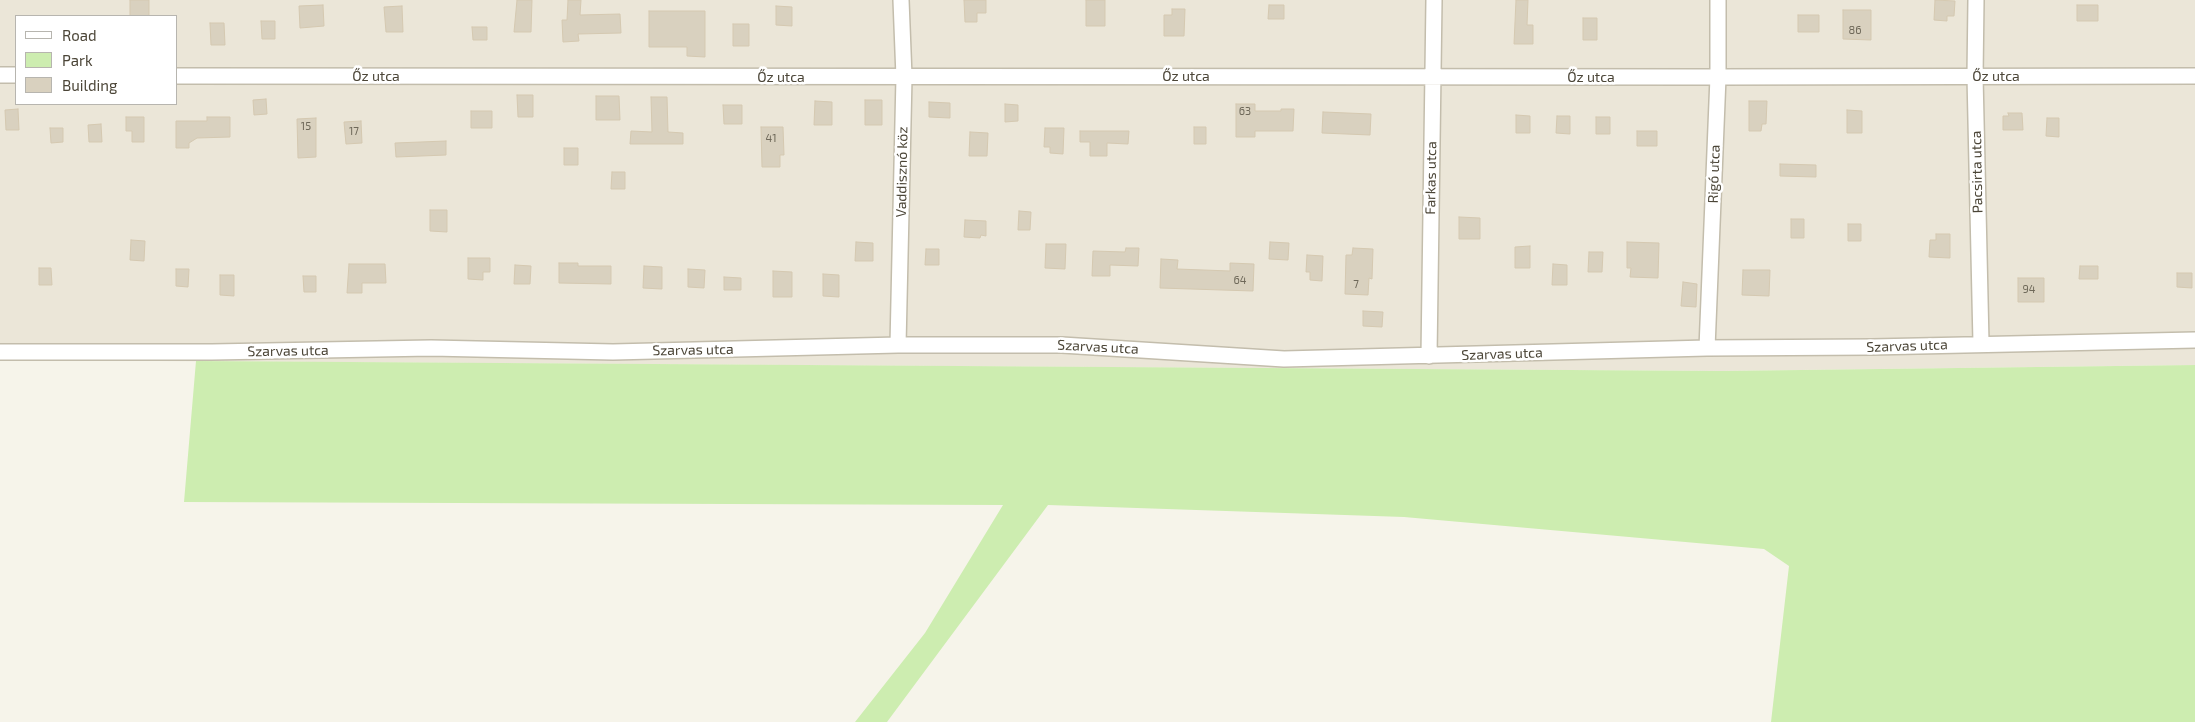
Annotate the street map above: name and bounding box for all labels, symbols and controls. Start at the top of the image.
legend [15,15,178,105]
house number: 86 [1849,23,1861,37]
text: Road [62,26,97,44]
text: Park [62,51,93,69]
street label: Őz utca [352,68,400,84]
street label: Őz utca [1162,68,1210,84]
street label: Őz utca [1972,68,2020,84]
street label: Őz utca [757,69,805,85]
street label: Őz utca [1567,69,1615,85]
text: Building [62,76,117,94]
house number: 63 [1239,104,1251,118]
house number: 15 [301,119,311,133]
house number: 17 [349,124,359,138]
street label: Vaddisznó köz [893,126,911,218]
street label: Pacsirta utca [1968,130,1986,214]
house number: 41 [765,131,777,145]
street label: Farkas utca [1422,141,1440,215]
street label: Rigó utca [1705,144,1723,204]
house number: 64 [1233,273,1247,287]
house number: 7 [1353,277,1359,291]
house number: 94 [2022,282,2036,296]
street label: Szarvas utca [1057,336,1139,358]
street label: Szarvas utca [1866,336,1948,356]
street label: Szarvas utca [652,341,734,359]
street label: Szarvas utca [247,342,329,360]
street label: Szarvas utca [1461,344,1543,364]

